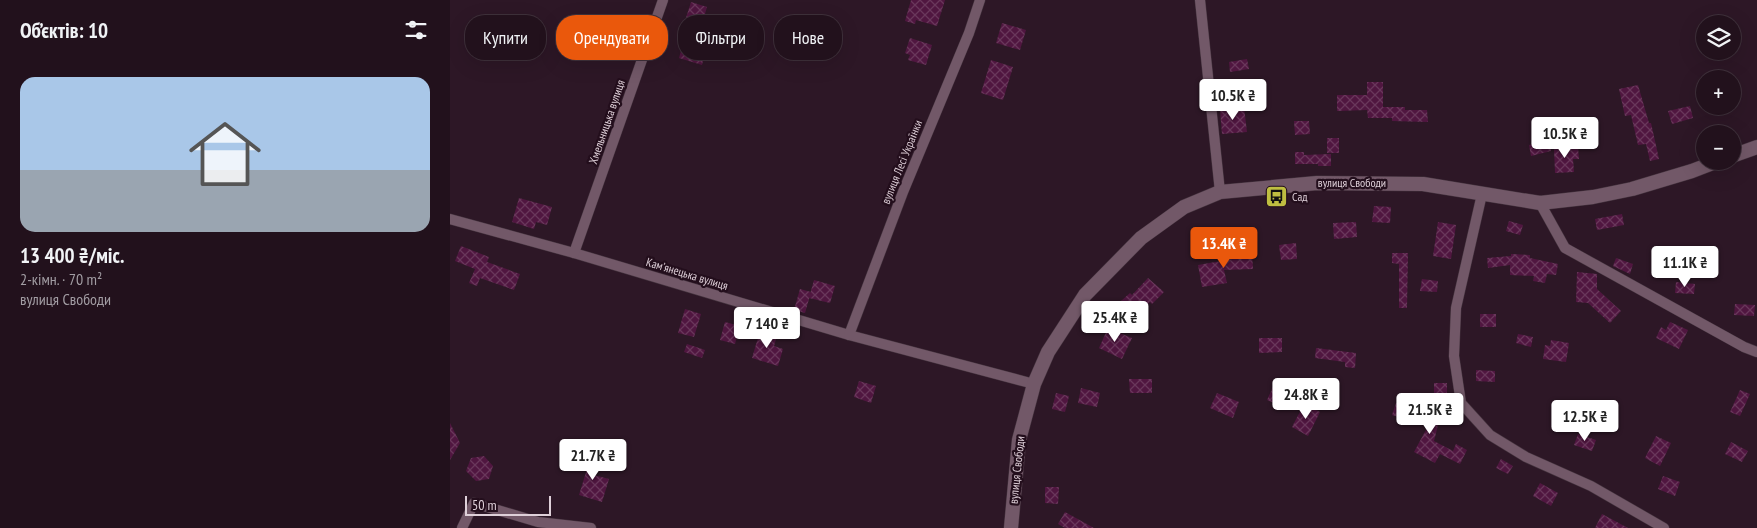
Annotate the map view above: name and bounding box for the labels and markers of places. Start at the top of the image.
pin: 10.5K ₴ [1187,78,1279,121]
pin: 10.5K ₴ [1519,116,1611,159]
bus stop icon: Сад [1264,185,1288,209]
place label: Сад [1292,189,1308,204]
pin: 13.4K ₴ [1178,226,1270,269]
pin: 11.1K ₴ [1639,246,1731,288]
pin: 25.4K ₴ [1069,300,1161,343]
pin: 7 140 ₴ [721,306,813,349]
pin: 24.8K ₴ [1260,378,1352,420]
pin: 21.5K ₴ [1384,392,1476,435]
pin: 12.5K ₴ [1539,400,1631,442]
pin: 21.7K ₴ [547,438,639,481]

